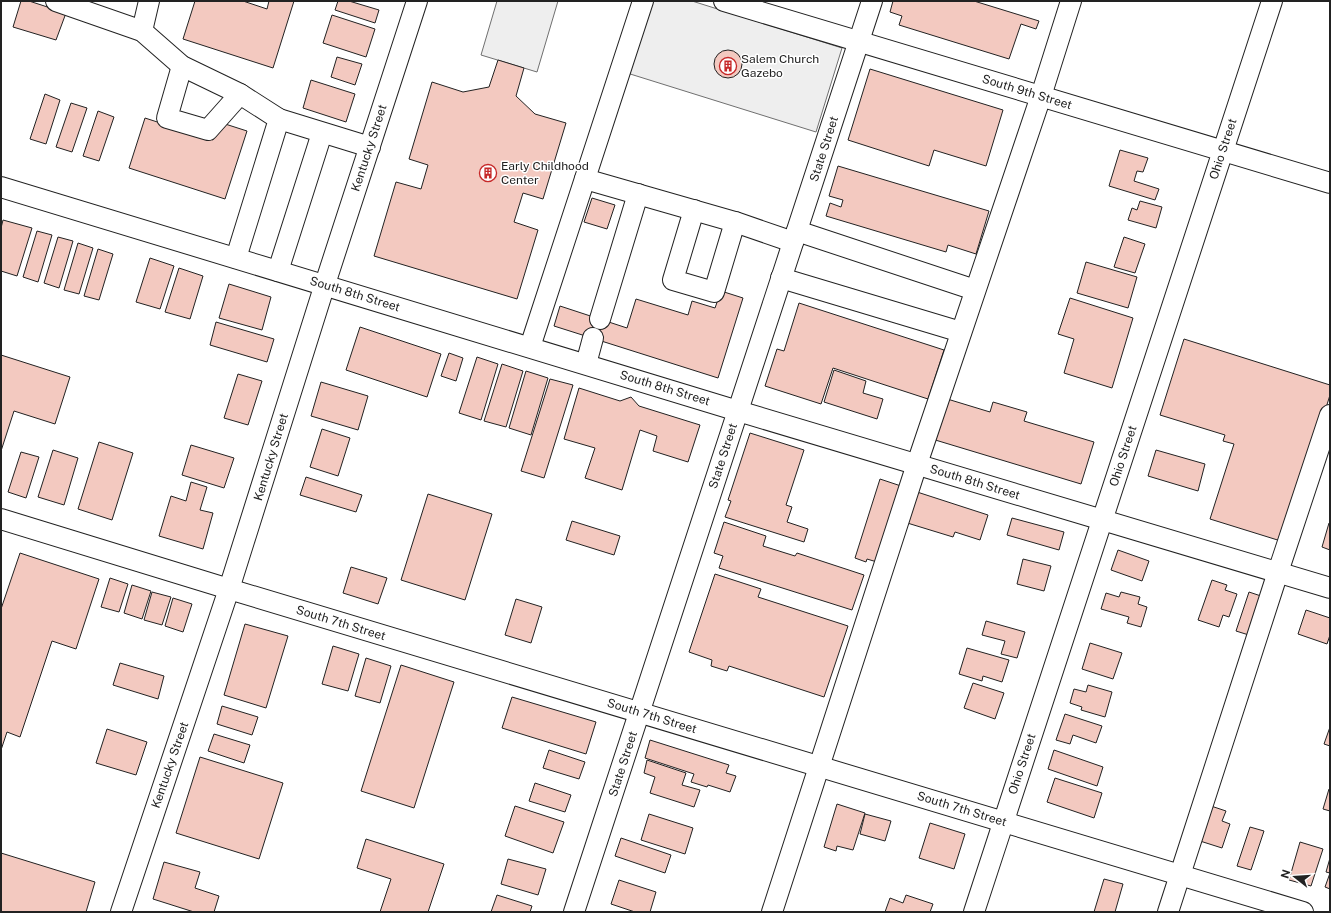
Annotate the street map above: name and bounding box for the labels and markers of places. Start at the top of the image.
place label: Salem Church Gazebo [741,52,819,80]
building icon: Salem Church Gazebo [718,56,738,76]
place label: Early Childhood Center [501,159,589,187]
building icon: Early Childhood Center [478,163,498,183]

